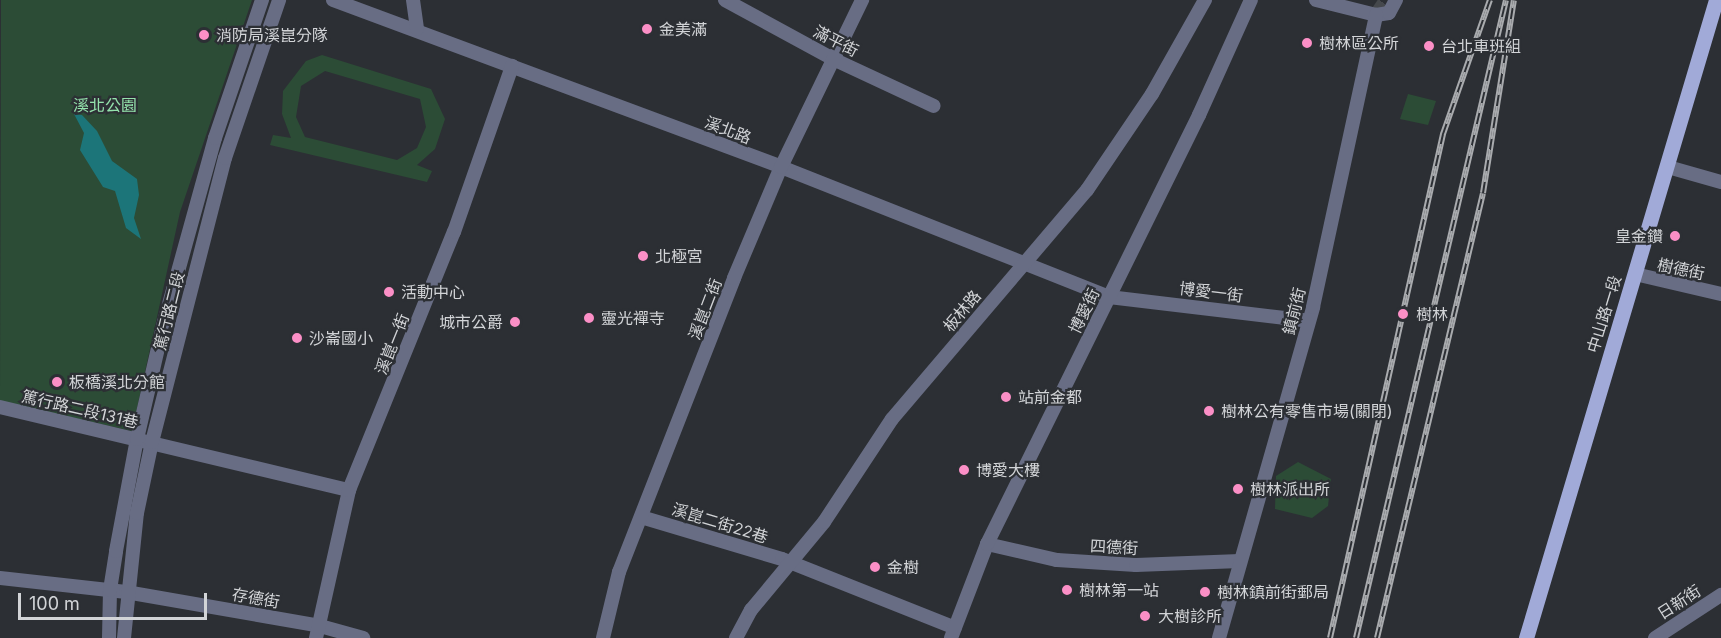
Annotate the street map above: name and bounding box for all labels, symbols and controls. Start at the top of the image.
place label: 金美滿 [659,19,707,39]
marker: 金美滿 [640,22,654,36]
street label: 滿平街 [810,22,862,60]
place label: 消防局溪崑分隊 [216,25,328,45]
marker: 消防局溪崑分隊 [197,28,211,42]
place label: 樹林區公所 [1319,33,1399,53]
marker: 樹林區公所 [1300,36,1314,50]
place label: 台北車班組 [1441,36,1521,56]
marker: 台北車班組 [1422,39,1436,53]
park label: 溪北公園 [73,95,137,115]
street label: 溪北路 [702,112,754,148]
place label: 皇金鑽 [1615,226,1663,246]
marker: 皇金鑽 [1668,229,1682,243]
place label: 北極宮 [655,246,703,266]
marker: 北極宮 [636,249,650,263]
street label: 樹德街 [1656,255,1706,283]
street label: 篤行路二段 [150,270,188,352]
street label: 中山路一段 [1583,273,1625,355]
street label: 溪崑二街 [685,276,725,342]
street label: 博愛一街 [1178,279,1244,305]
place label: 活動中心 [401,282,465,302]
marker: 活動中心 [382,285,396,299]
street label: 博愛街 [1065,285,1103,337]
street label: 鎮前街 [1279,285,1309,337]
street label: 板林路 [939,286,985,336]
place label: 樹林 [1416,304,1448,324]
marker: 樹林 [1394,305,1412,323]
place label: 靈光禪寺 [601,308,665,328]
street label: 溪崑一街 [371,311,413,377]
marker: 靈光禪寺 [582,311,596,325]
place label: 城市公爵 [439,312,503,332]
marker: 城市公爵 [508,315,522,329]
place label: 沙崙國小 [309,328,373,348]
marker: 沙崙國小 [290,331,304,345]
place label: 板橋溪北分館 [69,372,165,392]
marker: 板橋溪北分館 [50,375,64,389]
street label: 篤行路二段131巷 [20,386,140,432]
place label: 站前金都 [1018,387,1082,407]
marker: 站前金都 [999,390,1013,404]
place label: 樹林公有零售市場(關閉) [1221,401,1393,421]
marker: 樹林公有零售市場(關閉) [1202,404,1216,418]
place label: 博愛大樓 [976,460,1040,480]
marker: 博愛大樓 [957,463,971,477]
place label: 樹林派出所 [1250,479,1330,499]
marker: 樹林派出所 [1231,482,1245,496]
street label: 溪崑二街22巷 [670,499,770,547]
street label: 四德街 [1090,536,1138,558]
place label: 金樹 [887,557,919,577]
marker: 金樹 [868,560,882,574]
place label: 樹林第一站 [1079,580,1159,600]
scale bar [21,581,210,619]
street label: 日新街 [1654,581,1704,623]
place label: 樹林鎮前街郵局 [1217,582,1329,602]
marker: 樹林第一站 [1060,583,1074,597]
street label: 存德街 [231,584,281,612]
marker: 樹林鎮前街郵局 [1198,585,1212,599]
text: 100 m [29,593,80,614]
place label: 大樹診所 [1158,606,1222,626]
marker: 大樹診所 [1136,607,1154,625]

